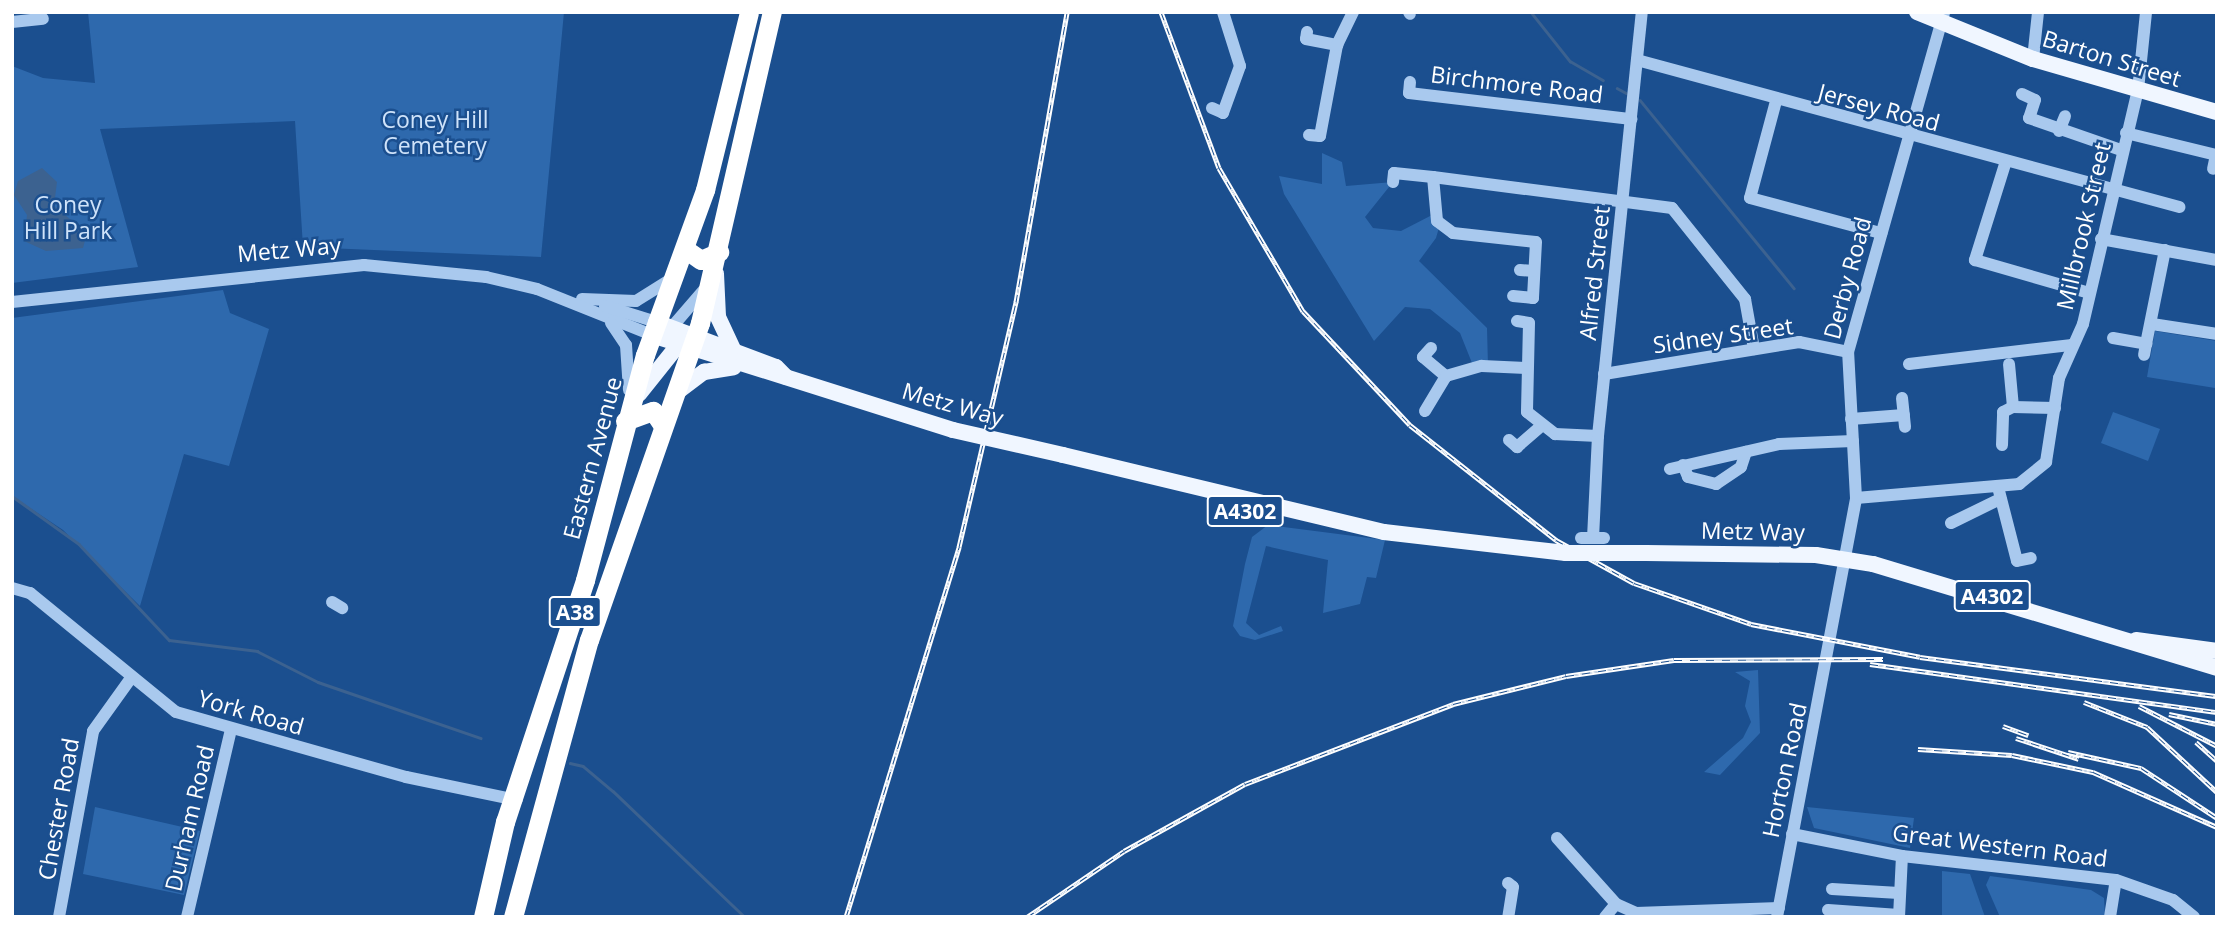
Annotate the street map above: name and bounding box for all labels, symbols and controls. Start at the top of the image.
street label: Barton Street [2039,24,2185,92]
street label: Birchmore Road [1429,60,1605,108]
street label: Jersey Road [1815,78,1943,136]
park label: Coney Hill Cemetery [381,105,489,159]
street label: Millbrook Street [2050,139,2116,313]
park label: Coney Hill Park [24,190,112,244]
street label: Alfred Street [1573,205,1615,341]
street label: Derby Road [1817,214,1877,342]
street label: Metz Way [236,231,342,267]
street label: Sidney Street [1651,312,1795,358]
street label: Eastern Avenue [557,374,627,542]
street label: Metz Way [899,376,1007,432]
road number: A4302 [1206,494,1284,528]
street label: Metz Way [1701,516,1805,546]
road number: A4302 [1954,578,2030,614]
road number: A38 [547,594,603,630]
street label: York Road [195,684,307,740]
street label: Horton Road [1756,700,1812,840]
street label: Chester Road [32,736,84,882]
street label: Durham Road [159,742,219,894]
street label: Great Western Road [1891,818,2109,872]

